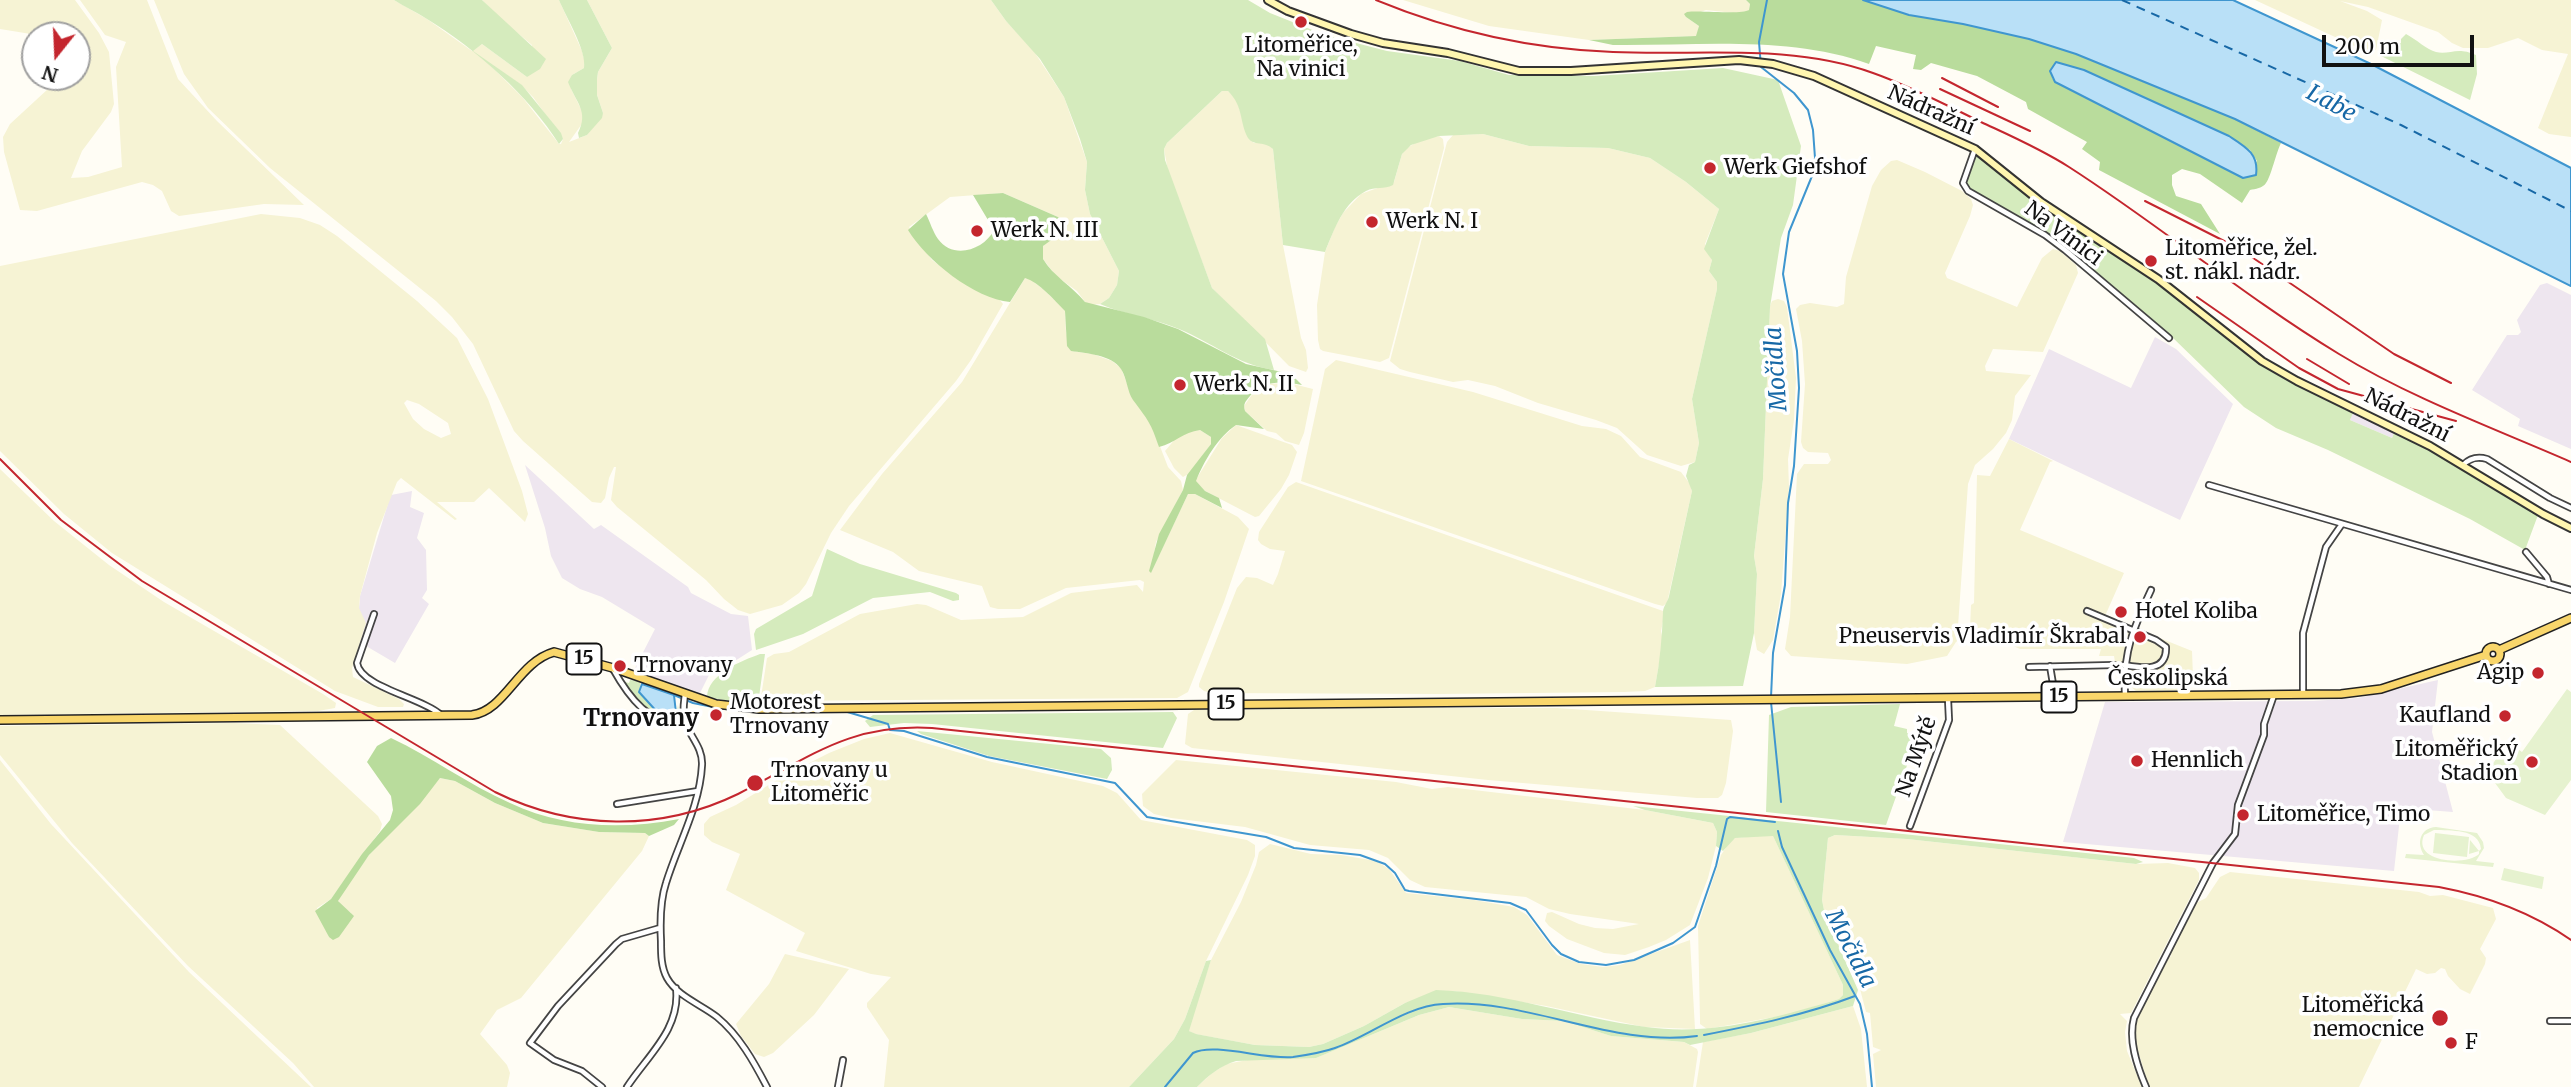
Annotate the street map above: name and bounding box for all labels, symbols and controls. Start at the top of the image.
marker: Litoměřice, Na vinici [1293,14,1309,30]
north arrow [21,21,91,91]
scale bar [2326,21,2478,65]
place label: Litoměřice, Na vinici [1244,33,1358,83]
text: 200 m [2335,33,2400,60]
text: N [39,60,61,88]
water label: Labe [2302,80,2360,128]
street label: Nádražní [1883,81,1979,141]
place label: Werk Giefshof [1724,155,1867,181]
marker: Werk Giefshof [1702,160,1718,176]
street label: Na Vinici [2019,197,2107,271]
place label: Werk N. I [1386,209,1478,235]
marker: Werk N. I [1364,214,1380,230]
place label: Werk N. III [991,218,1099,244]
marker: Werk N. III [969,223,985,239]
place label: Litoměřice, žel. st. nákl. nádr. [2165,236,2318,286]
marker: Litoměřice, žel. st. nákl. nádr. [2143,253,2159,269]
water label: Močidla [1760,326,1794,412]
place label: Werk N. II [1194,372,1294,398]
marker: Werk N. II [1172,377,1188,393]
street label: Nádražní [2360,384,2454,448]
place label: Hotel Koliba [2135,599,2258,625]
marker: Hotel Koliba [2113,604,2129,620]
place label: Pneuservis Vladimír Škrabal [1838,624,2126,650]
marker: Pneuservis Vladimír Škrabal [2132,629,2148,645]
road number: 15 [566,644,602,674]
place label: Trnovany [634,653,733,679]
marker: Trnovany [612,658,628,674]
place label: Agip [2477,660,2524,686]
marker: Agip [2530,665,2546,681]
street label: Českolipská [2108,666,2228,692]
road number: 15 [2042,682,2076,712]
road number: 15 [1208,688,1244,720]
place label: Motorest Trnovany [730,690,829,740]
place label: Kaufland [2399,703,2491,729]
district label: Trnovany [583,705,699,733]
marker: Motorest Trnovany [708,707,724,723]
marker: Kaufland [2497,708,2513,724]
street label: Na Mýtě [1892,714,1942,800]
place label: Litoměřický Stadion [2395,737,2518,787]
place label: Hennlich [2151,748,2244,774]
marker: Hennlich [2129,753,2145,769]
marker: Litoměřický Stadion [2524,754,2540,770]
place label: Trnovany u Litoměřic [771,758,888,808]
marker: Trnovany u Litoměřic [745,773,765,793]
place label: Litoměřice, Timo [2257,802,2430,828]
marker: Litoměřice, Timo [2235,807,2251,823]
water label: Močidla [1819,905,1881,993]
place label: Litoměřická nemocnice [2302,993,2424,1043]
marker: Litoměřická nemocnice [2430,1008,2450,1028]
place label: F [2465,1030,2478,1056]
marker: F [2443,1035,2459,1051]

